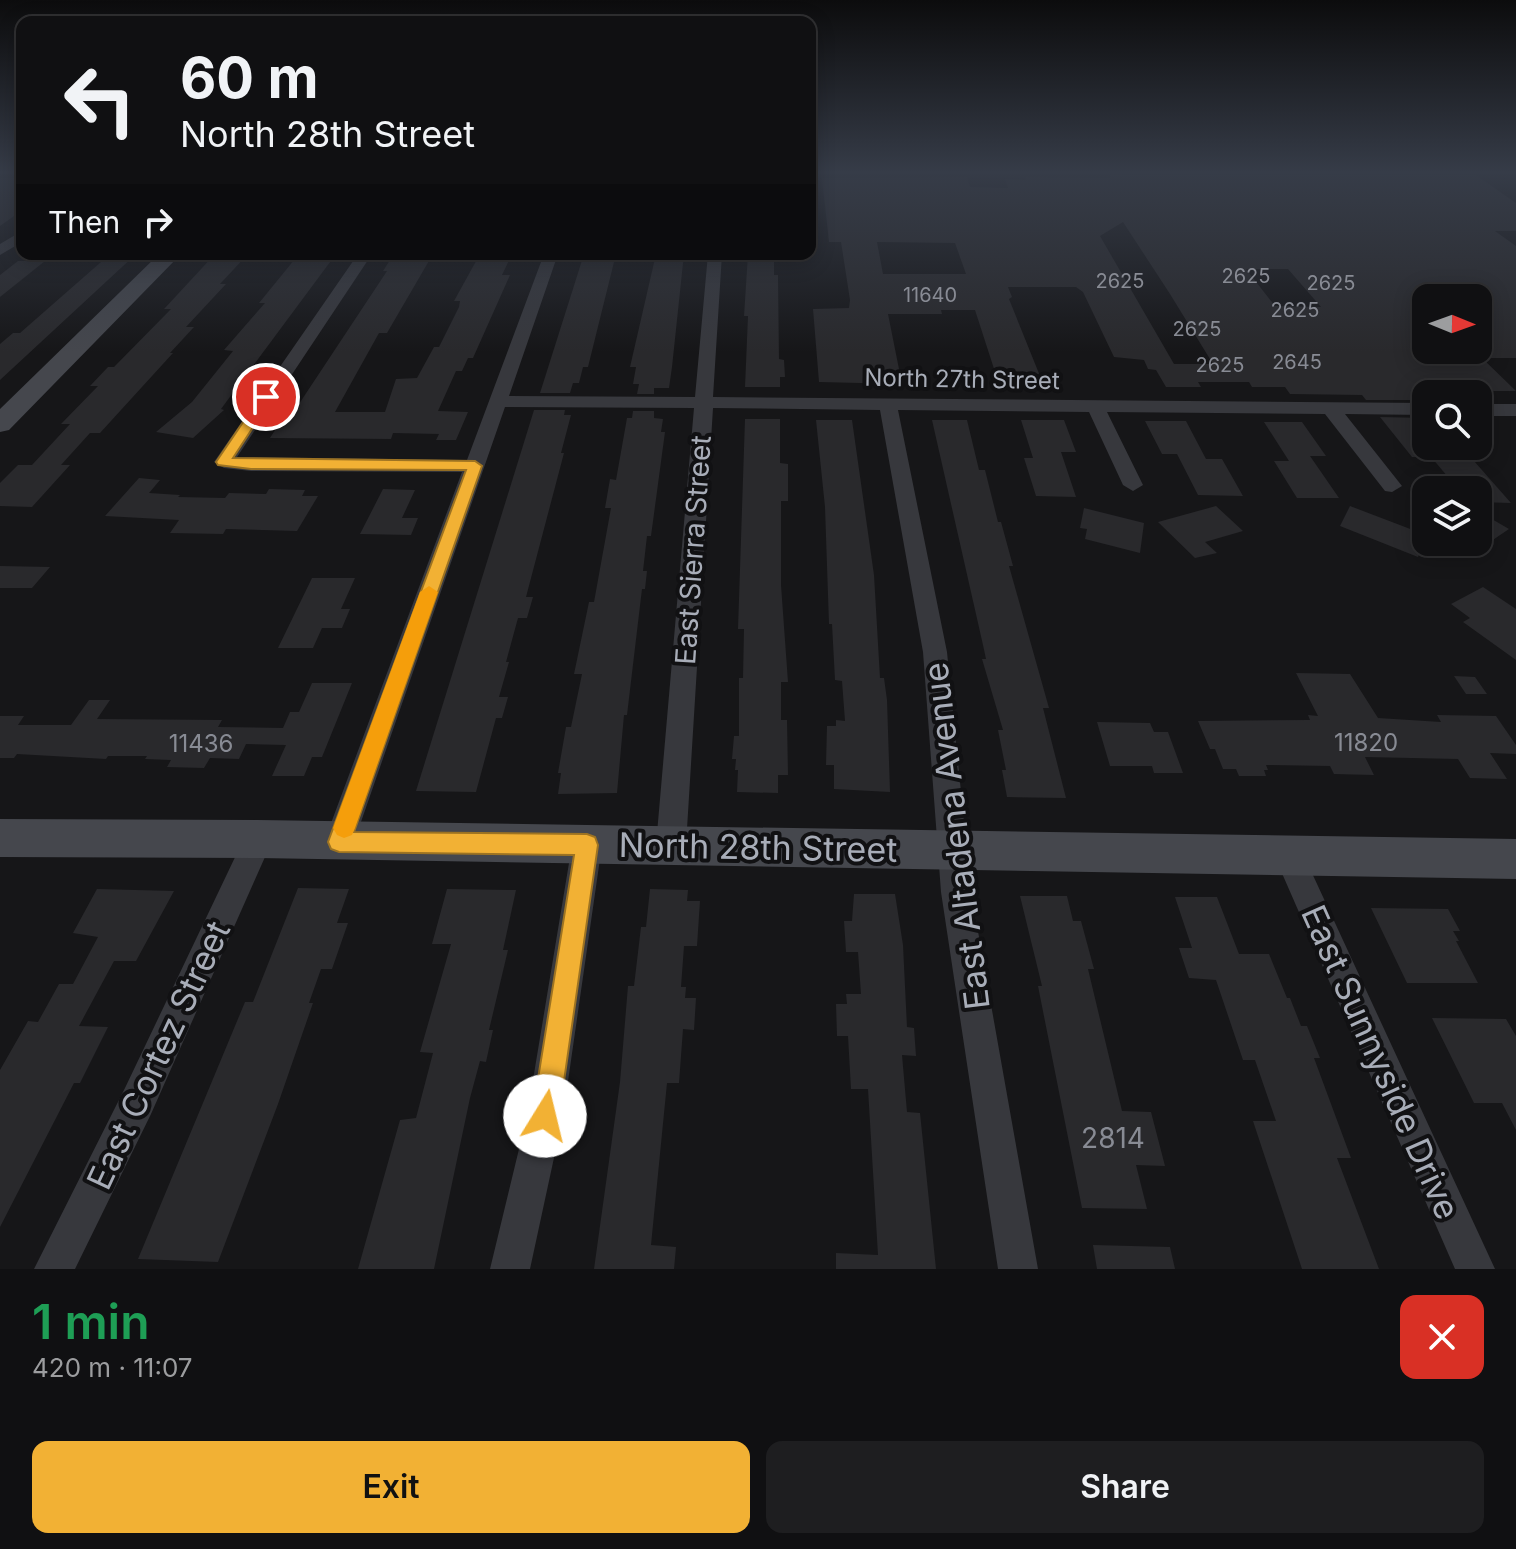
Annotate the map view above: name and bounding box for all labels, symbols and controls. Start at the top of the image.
text: 60 m [180,44,319,112]
icon: left [48,48,152,152]
text: North 28th Street [180,112,475,156]
icon: right [136,200,180,244]
text: Then [48,204,120,240]
house number: 2625 [1222,264,1270,288]
house number: 2625 [1096,269,1144,293]
house number: 2625 [1307,271,1355,295]
house number: 11640 [903,283,957,307]
north arrow [1412,284,1492,364]
map controls [1412,284,1492,556]
house number: 2625 [1271,298,1319,322]
house number: 2625 [1173,317,1221,341]
house number: 2645 [1272,350,1322,374]
house number: 2625 [1196,353,1244,377]
pin [232,363,300,431]
street label: North 27th Street [864,363,1060,395]
icon: arrive [244,375,288,419]
button: search [1412,380,1492,460]
street label: East Sierra Street [668,434,718,666]
button: layers [1412,476,1492,556]
street label: East Altadena Avenue [914,660,998,1012]
house number: 11820 [1334,728,1398,757]
house number: 11436 [169,729,233,758]
street label: North 28th Street [618,824,898,870]
street label: East Sunnyside Drive [1293,899,1469,1225]
street label: East Cortez Street [78,914,238,1196]
position arrow [503,1074,587,1158]
house number: 2814 [1081,1121,1145,1155]
text: 1 min [32,1292,150,1351]
button: close [1400,1295,1484,1379]
text: 420 m · 11:07 [32,1352,193,1383]
button: Exit [32,1441,750,1533]
button: Share [766,1441,1484,1533]

